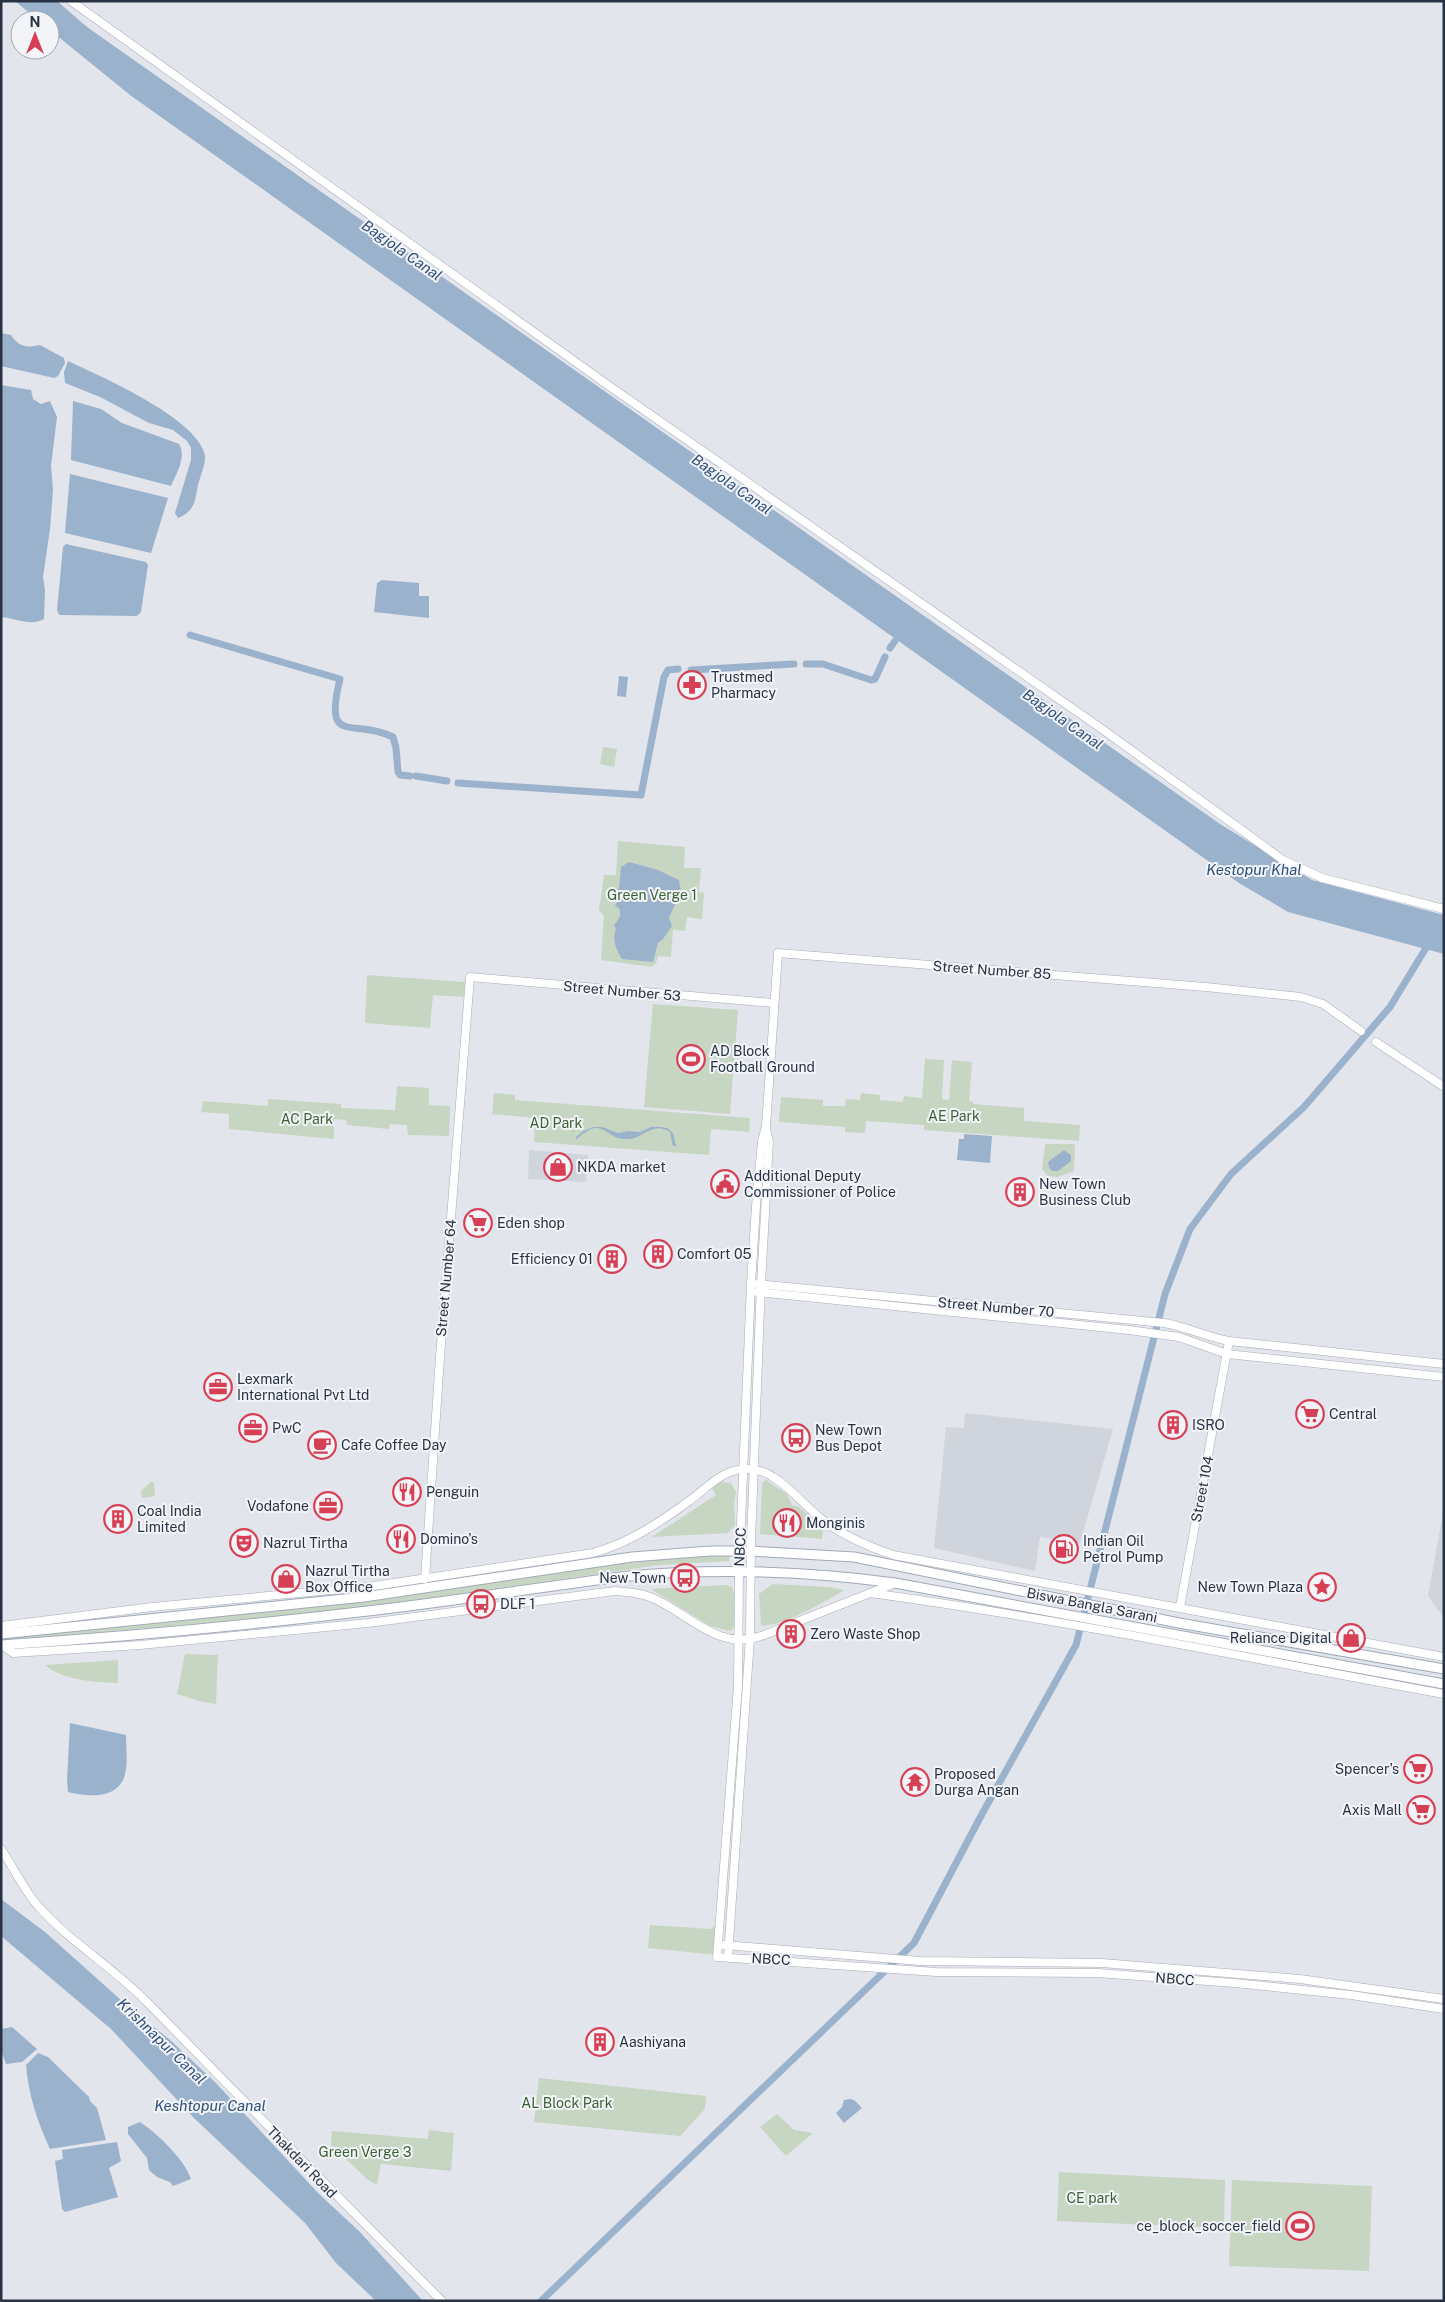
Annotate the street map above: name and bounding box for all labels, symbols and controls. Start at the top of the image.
north arrow [10,10,60,60]
text: N [30,14,40,30]
water label: Bagjola Canal [359,216,445,284]
water label: Bagjola Canal [689,450,775,518]
place label: Trustmed Pharmacy [711,669,777,701]
pharmacy icon: Trustmed Pharmacy [677,670,707,700]
water label: Bagjola Canal [1020,685,1106,753]
water label: Kestopur Khal [1206,861,1302,878]
park label: Green Verge 1 [607,887,697,903]
street label: Street Number 85 [932,958,1052,982]
street label: Street Number 53 [562,978,682,1004]
place label: AD Block Football Ground [710,1043,815,1075]
sports icon: AD Block Football Ground [676,1044,706,1074]
park label: AE Park [928,1108,980,1124]
park label: AC Park [281,1111,333,1127]
park label: AD Park [530,1115,583,1131]
shop icon: NKDA market [543,1152,573,1182]
place label: NKDA market [577,1159,666,1175]
place label: Additional Deputy Commissioner of Police [744,1168,896,1200]
public building icon: Additional Deputy Commissioner of Police [710,1169,740,1199]
place label: New Town Business Club [1039,1176,1131,1208]
building icon: New Town Business Club [1005,1177,1035,1207]
supermarket icon: Eden shop [463,1208,493,1238]
place label: Eden shop [497,1215,565,1231]
street label: Street Number 64 [433,1218,459,1337]
building icon: Comfort 05 [643,1239,673,1269]
building icon: Efficiency 01 [597,1244,627,1274]
place label: Comfort 05 [677,1246,751,1262]
place label: Efficiency 01 [511,1251,593,1267]
street label: Street Number 70 [937,1294,1055,1320]
place label: Lexmark International Pvt Ltd [237,1371,369,1403]
office icon: Lexmark International Pvt Ltd [203,1372,233,1402]
supermarket icon: Central [1295,1399,1325,1429]
place label: Central [1329,1406,1377,1422]
building icon: ISRO [1158,1410,1188,1440]
office icon: PwC [238,1413,268,1443]
place label: ISRO [1192,1417,1225,1433]
place label: PwC [272,1420,302,1436]
place label: New Town Bus Depot [815,1422,882,1454]
bus stop icon: New Town Bus Depot [781,1423,811,1453]
cafe icon: Cafe Coffee Day [307,1430,337,1460]
place label: Cafe Coffee Day [341,1437,447,1453]
street label: Street 104 [1188,1454,1216,1524]
restaurant icon: Penguin [392,1477,422,1507]
place label: Penguin [426,1484,479,1500]
office icon: Vodafone [313,1491,343,1521]
place label: Vodafone [247,1498,309,1514]
place label: Coal India Limited [137,1503,202,1535]
building icon: Coal India Limited [103,1504,133,1534]
restaurant icon: Monginis [772,1508,802,1538]
place label: Monginis [806,1515,865,1531]
restaurant icon: Domino's [386,1524,416,1554]
street label: NBCC [731,1527,749,1567]
theatre icon: Nazrul Tirtha [229,1528,259,1558]
place label: Domino's [420,1531,478,1547]
place label: Indian Oil Petrol Pump [1083,1533,1163,1565]
fuel station icon: Indian Oil Petrol Pump [1049,1534,1079,1564]
place label: Nazrul Tirtha [263,1535,348,1551]
place label: Nazrul Tirtha Box Office [305,1563,390,1595]
bus stop icon: New Town [670,1563,700,1593]
shop icon: Nazrul Tirtha Box Office [271,1564,301,1594]
place label: New Town [599,1570,666,1586]
place icon: New Town Plaza [1307,1572,1337,1602]
place label: New Town Plaza [1198,1579,1303,1595]
street label: Biswa Bangla Sarani [1025,1584,1159,1626]
bus stop icon: DLF 1 [466,1589,496,1619]
place label: DLF 1 [500,1596,535,1612]
building icon: Zero Waste Shop [776,1619,806,1649]
shop icon: Reliance Digital [1336,1623,1366,1653]
place label: Zero Waste Shop [810,1626,920,1642]
place label: Reliance Digital [1230,1630,1332,1646]
supermarket icon: Spencer's [1403,1754,1433,1784]
place label: Spencer's [1335,1761,1399,1777]
place label: Proposed Durga Angan [934,1766,1019,1798]
temple icon: Proposed Durga Angan [900,1767,930,1797]
supermarket icon: Axis Mall [1406,1795,1436,1825]
place label: Axis Mall [1342,1802,1402,1818]
street label: NBCC [751,1950,791,1968]
street label: NBCC [1155,1970,1195,1988]
water label: Krishnapur Canal [114,1994,210,2088]
building icon: Aashiyana [585,2027,615,2057]
place label: Aashiyana [619,2034,686,2050]
park label: AL Block Park [521,2095,613,2111]
water label: Keshtopur Canal [154,2097,266,2114]
street label: Thakdari Road [264,2123,340,2201]
park label: Green Verge 3 [318,2144,412,2160]
park label: CE park [1066,2190,1118,2206]
sports icon: ce_block_soccer_field [1285,2211,1315,2241]
place label: ce_block_soccer_field [1137,2218,1281,2234]

